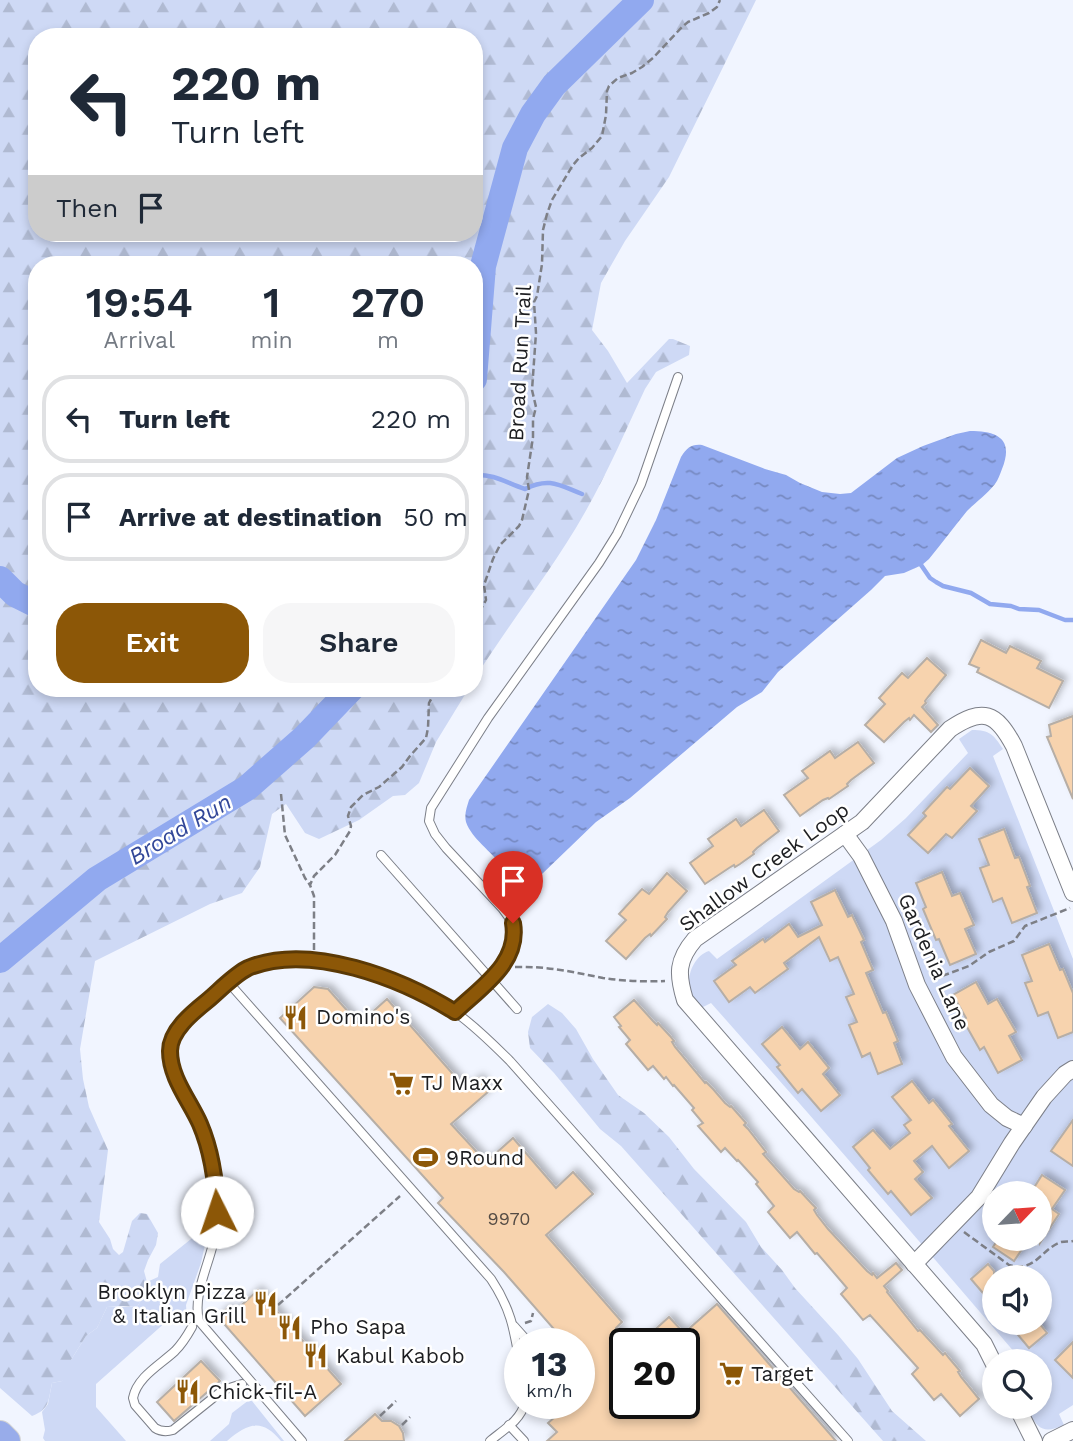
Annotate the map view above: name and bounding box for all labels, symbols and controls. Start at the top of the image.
text: 220 m [171,54,321,112]
icon: left [56,56,147,147]
text: Turn left [171,113,304,151]
icon: arrive [132,189,170,227]
text: Then [56,193,118,223]
text: 19:54 [86,278,193,327]
text: 1 [263,278,280,327]
text: 270 [351,278,425,327]
street label: Broad Run Trail [503,284,536,442]
text: Arrival [103,327,175,354]
text: min [251,327,293,354]
text: m [377,327,399,354]
icon: left [60,400,98,438]
text: Turn left [119,404,230,434]
text: 220 m [371,404,451,434]
icon: arrive [60,498,98,536]
text: Arrive at destination [119,502,382,532]
text: 50 m [403,502,468,532]
button: Exit [56,603,249,683]
button: Share [263,603,455,683]
water label: Broad Run [124,788,237,871]
street label: Shallow Creek Loop [674,797,853,937]
pin [483,851,543,923]
icon: arrive [494,862,532,900]
street label: Gardenia Lane [893,889,976,1034]
restaurant icon: Domino's [282,1003,310,1031]
place label: Domino's [316,1004,410,1029]
supermarket icon: TJ Maxx [387,1069,415,1097]
place label: TJ Maxx [421,1070,503,1095]
sports icon: 9Round [412,1144,440,1172]
place label: 9Round [446,1145,524,1170]
position arrow [180,1175,254,1249]
north arrow [982,1181,1052,1251]
map controls [982,1181,1052,1419]
house number: 9970 [488,1208,530,1229]
button: sound [982,1265,1052,1335]
place label: Brooklyn Pizza & Italian Grill [97,1279,247,1328]
restaurant icon: Brooklyn Pizza & Italian Grill [252,1290,280,1318]
restaurant icon: Pho Sapa [276,1313,304,1341]
place label: Pho Sapa [310,1314,406,1339]
speed limit sign: 20 [609,1328,700,1419]
restaurant icon: Kabul Kabob [302,1342,330,1370]
place label: Kabul Kabob [336,1343,465,1368]
text: 13 [532,1343,567,1385]
button: search [982,1349,1052,1419]
supermarket icon: Target [717,1360,745,1388]
place label: Target [751,1361,813,1386]
restaurant icon: Chick-fil-A [174,1378,202,1406]
place label: Chick-fil-A [208,1379,317,1404]
text: km/h [526,1380,573,1401]

